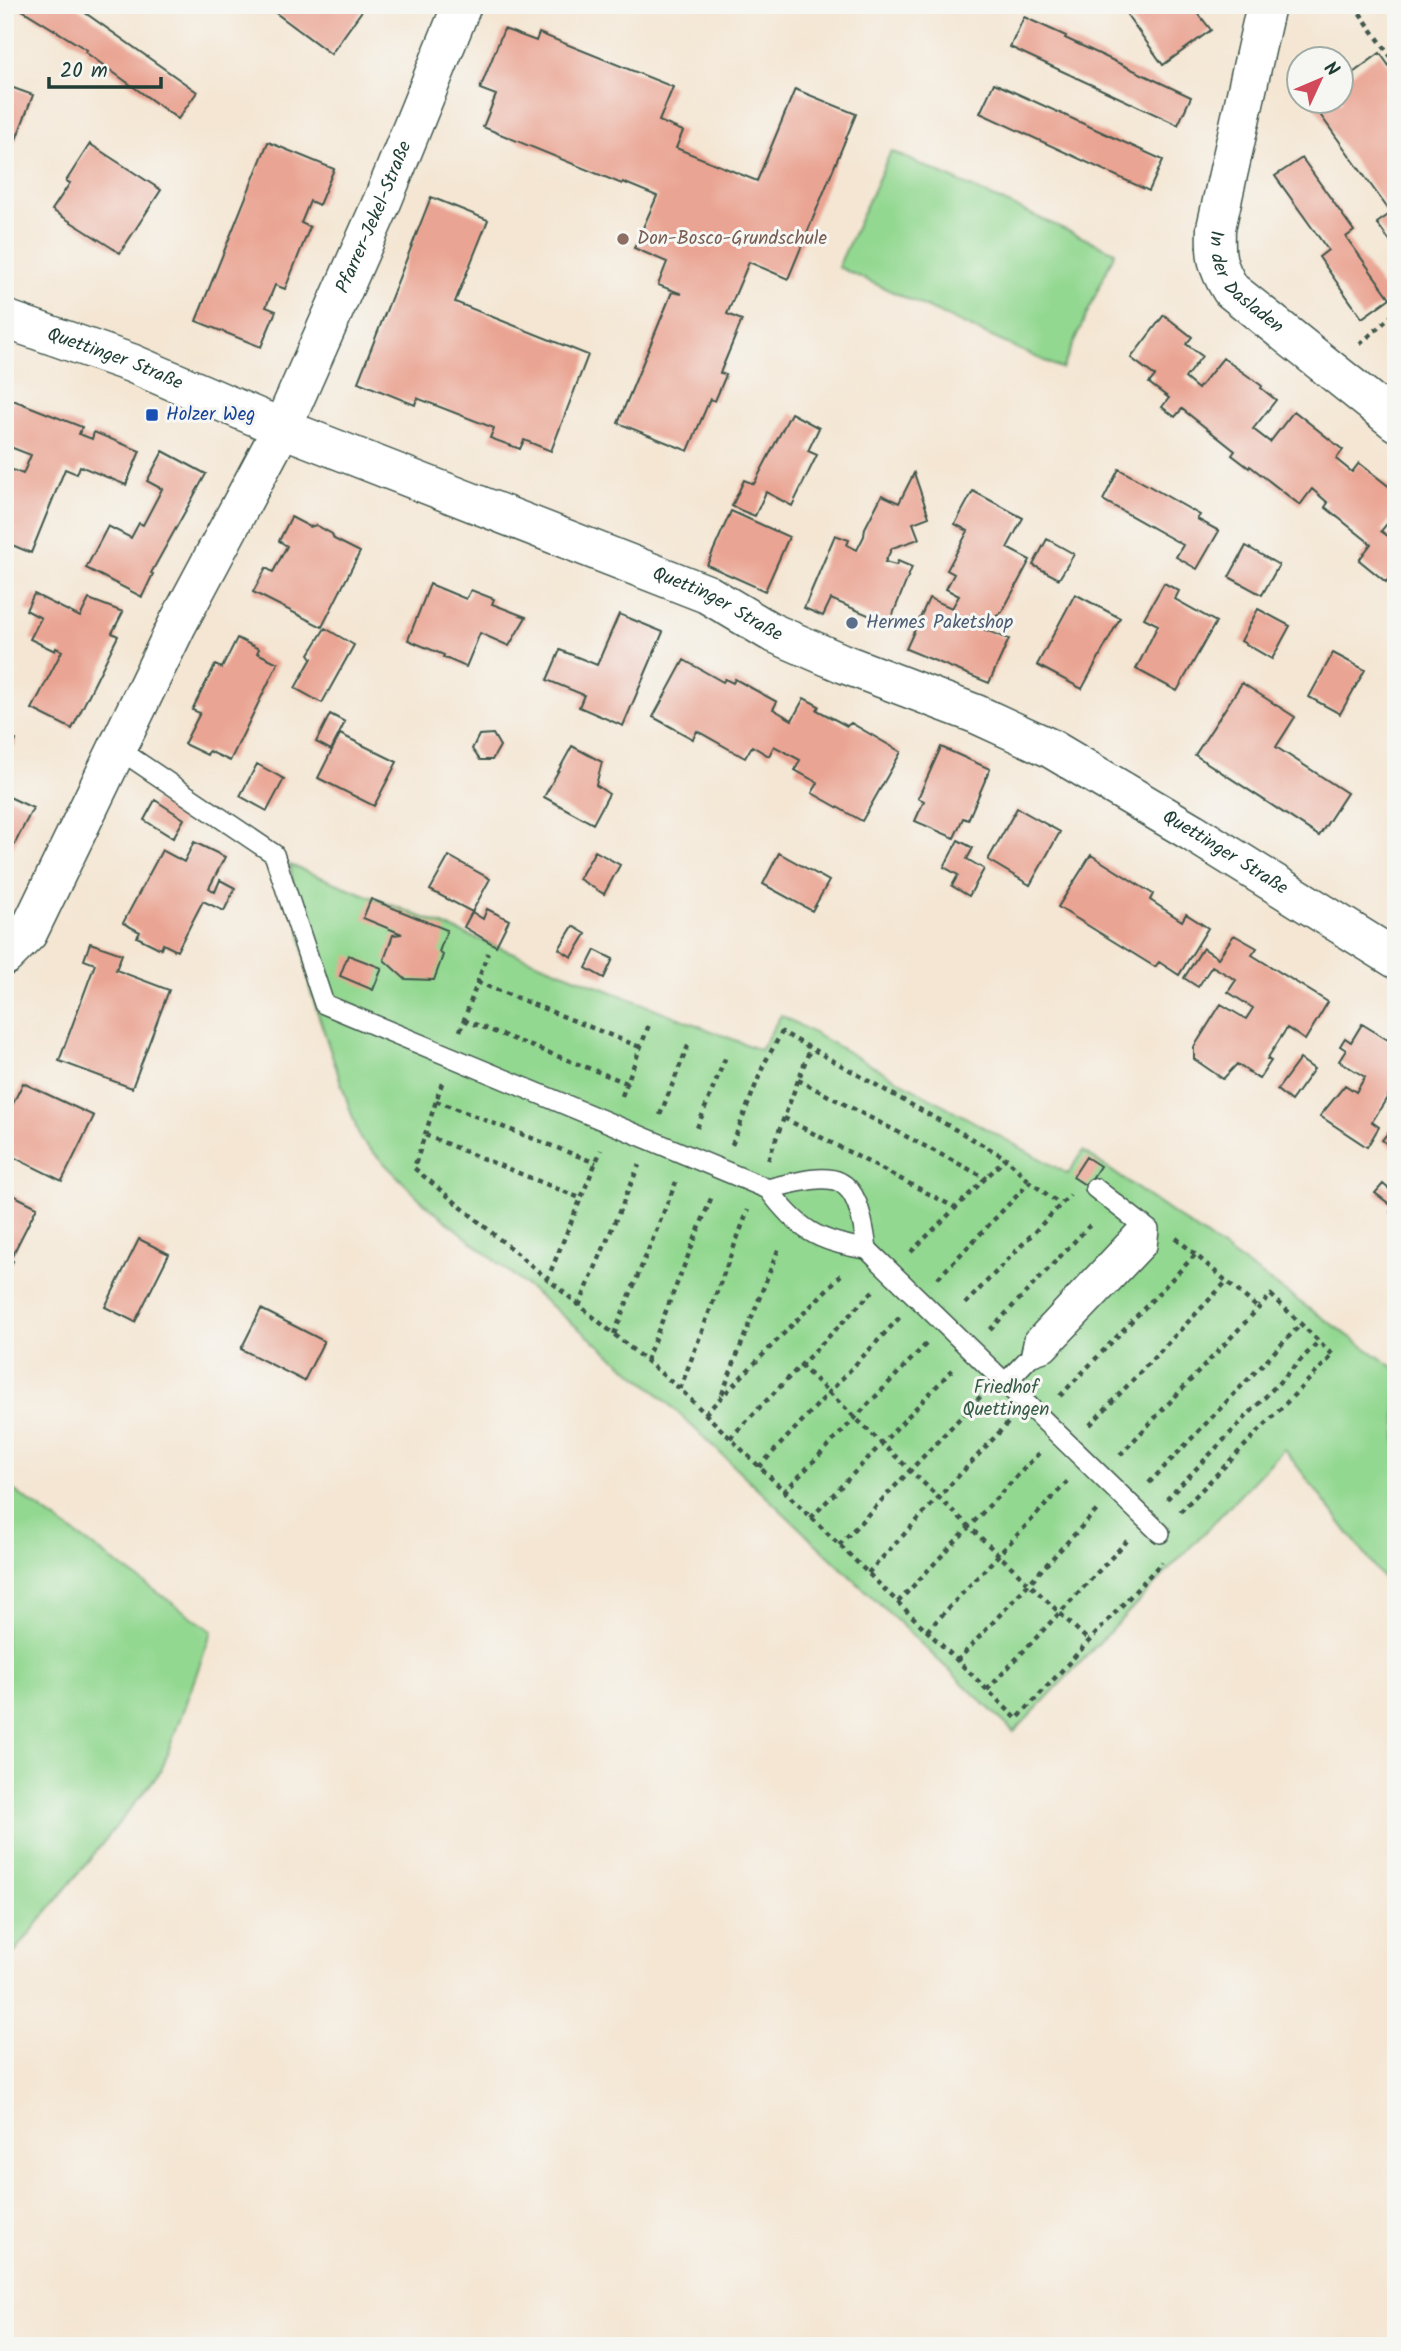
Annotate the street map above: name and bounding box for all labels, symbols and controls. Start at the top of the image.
scale bar [49,46,161,90]
north arrow [1286,46,1356,116]
text: 20 m [60,55,108,88]
text: N [1316,55,1346,84]
street label: Pfarrer-Jekel-Straße [328,136,420,298]
place label: Don-Bosco-Grundschule [637,224,827,254]
street label: In der Dasladen [1201,230,1290,341]
marker: Don-Bosco-Grundschule [615,231,631,247]
street label: Quettinger Straße [43,320,188,399]
place label: Holzer Weg [166,400,255,430]
marker: Holzer Weg [144,407,160,423]
street label: Quettinger Straße [648,559,788,650]
place label: Hermes Paketshop [866,608,1013,638]
marker: Hermes Paketshop [844,615,860,631]
street label: Quettinger Straße [1156,803,1294,903]
park label: Friedhof Quettingen [963,1373,1049,1425]

